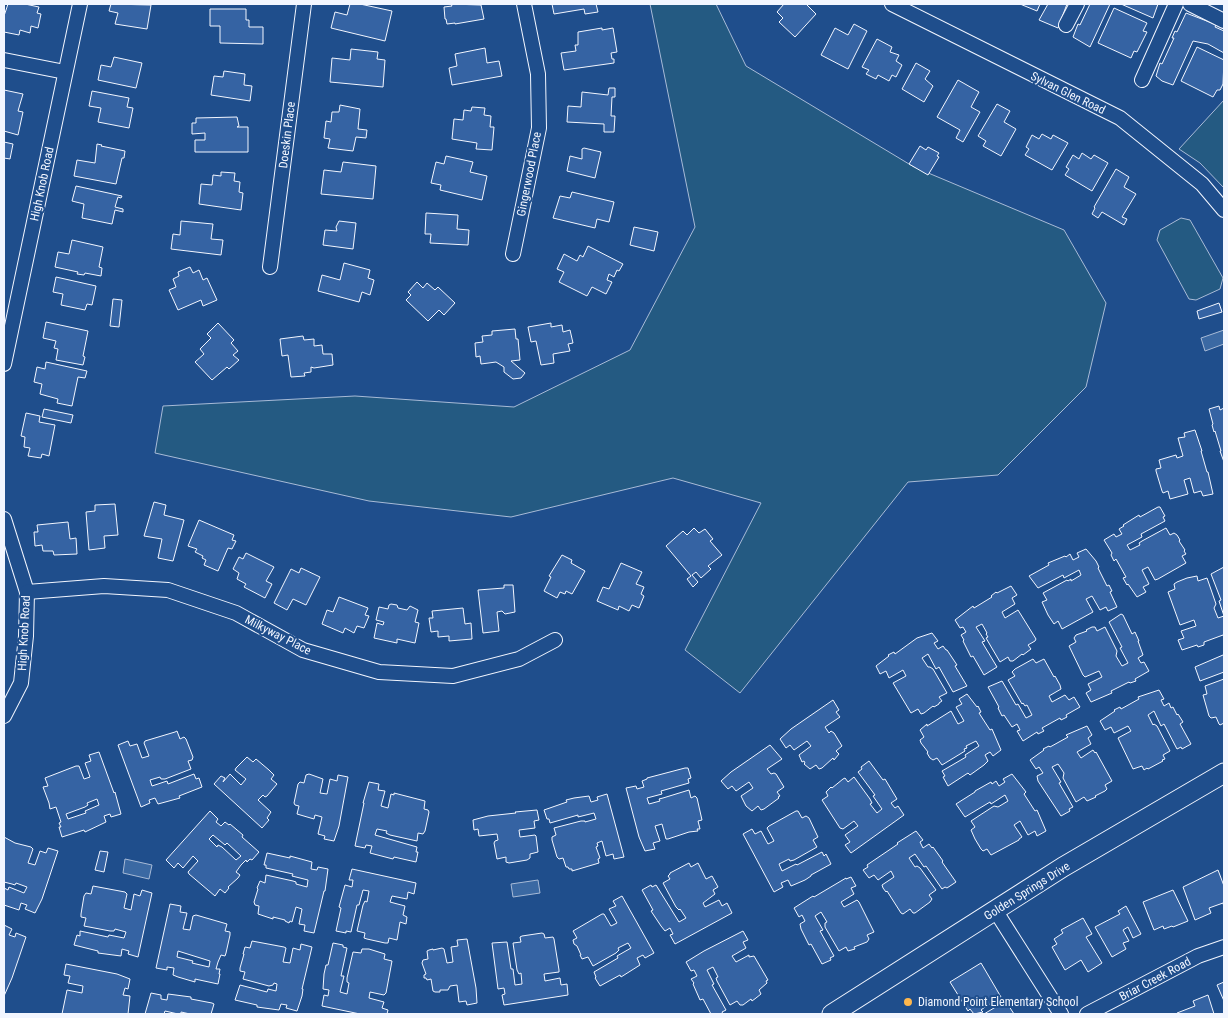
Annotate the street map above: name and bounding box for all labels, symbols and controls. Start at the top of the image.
street label: Sylvan Glen Road [1028,69,1108,117]
street label: Doeskin Place [276,101,298,169]
street label: Gingerwood Place [514,130,544,217]
street label: High Knob Road [27,145,57,222]
street label: High Knob Road [15,595,33,671]
street label: Milkyway Place [243,612,314,658]
street label: Golden Springs Drive [982,859,1073,923]
street label: Briar Creek Road [1117,954,1193,1004]
place label: Diamond Point Elementary School [918,995,1078,1009]
marker: Diamond Point Elementary School [902,996,914,1008]

